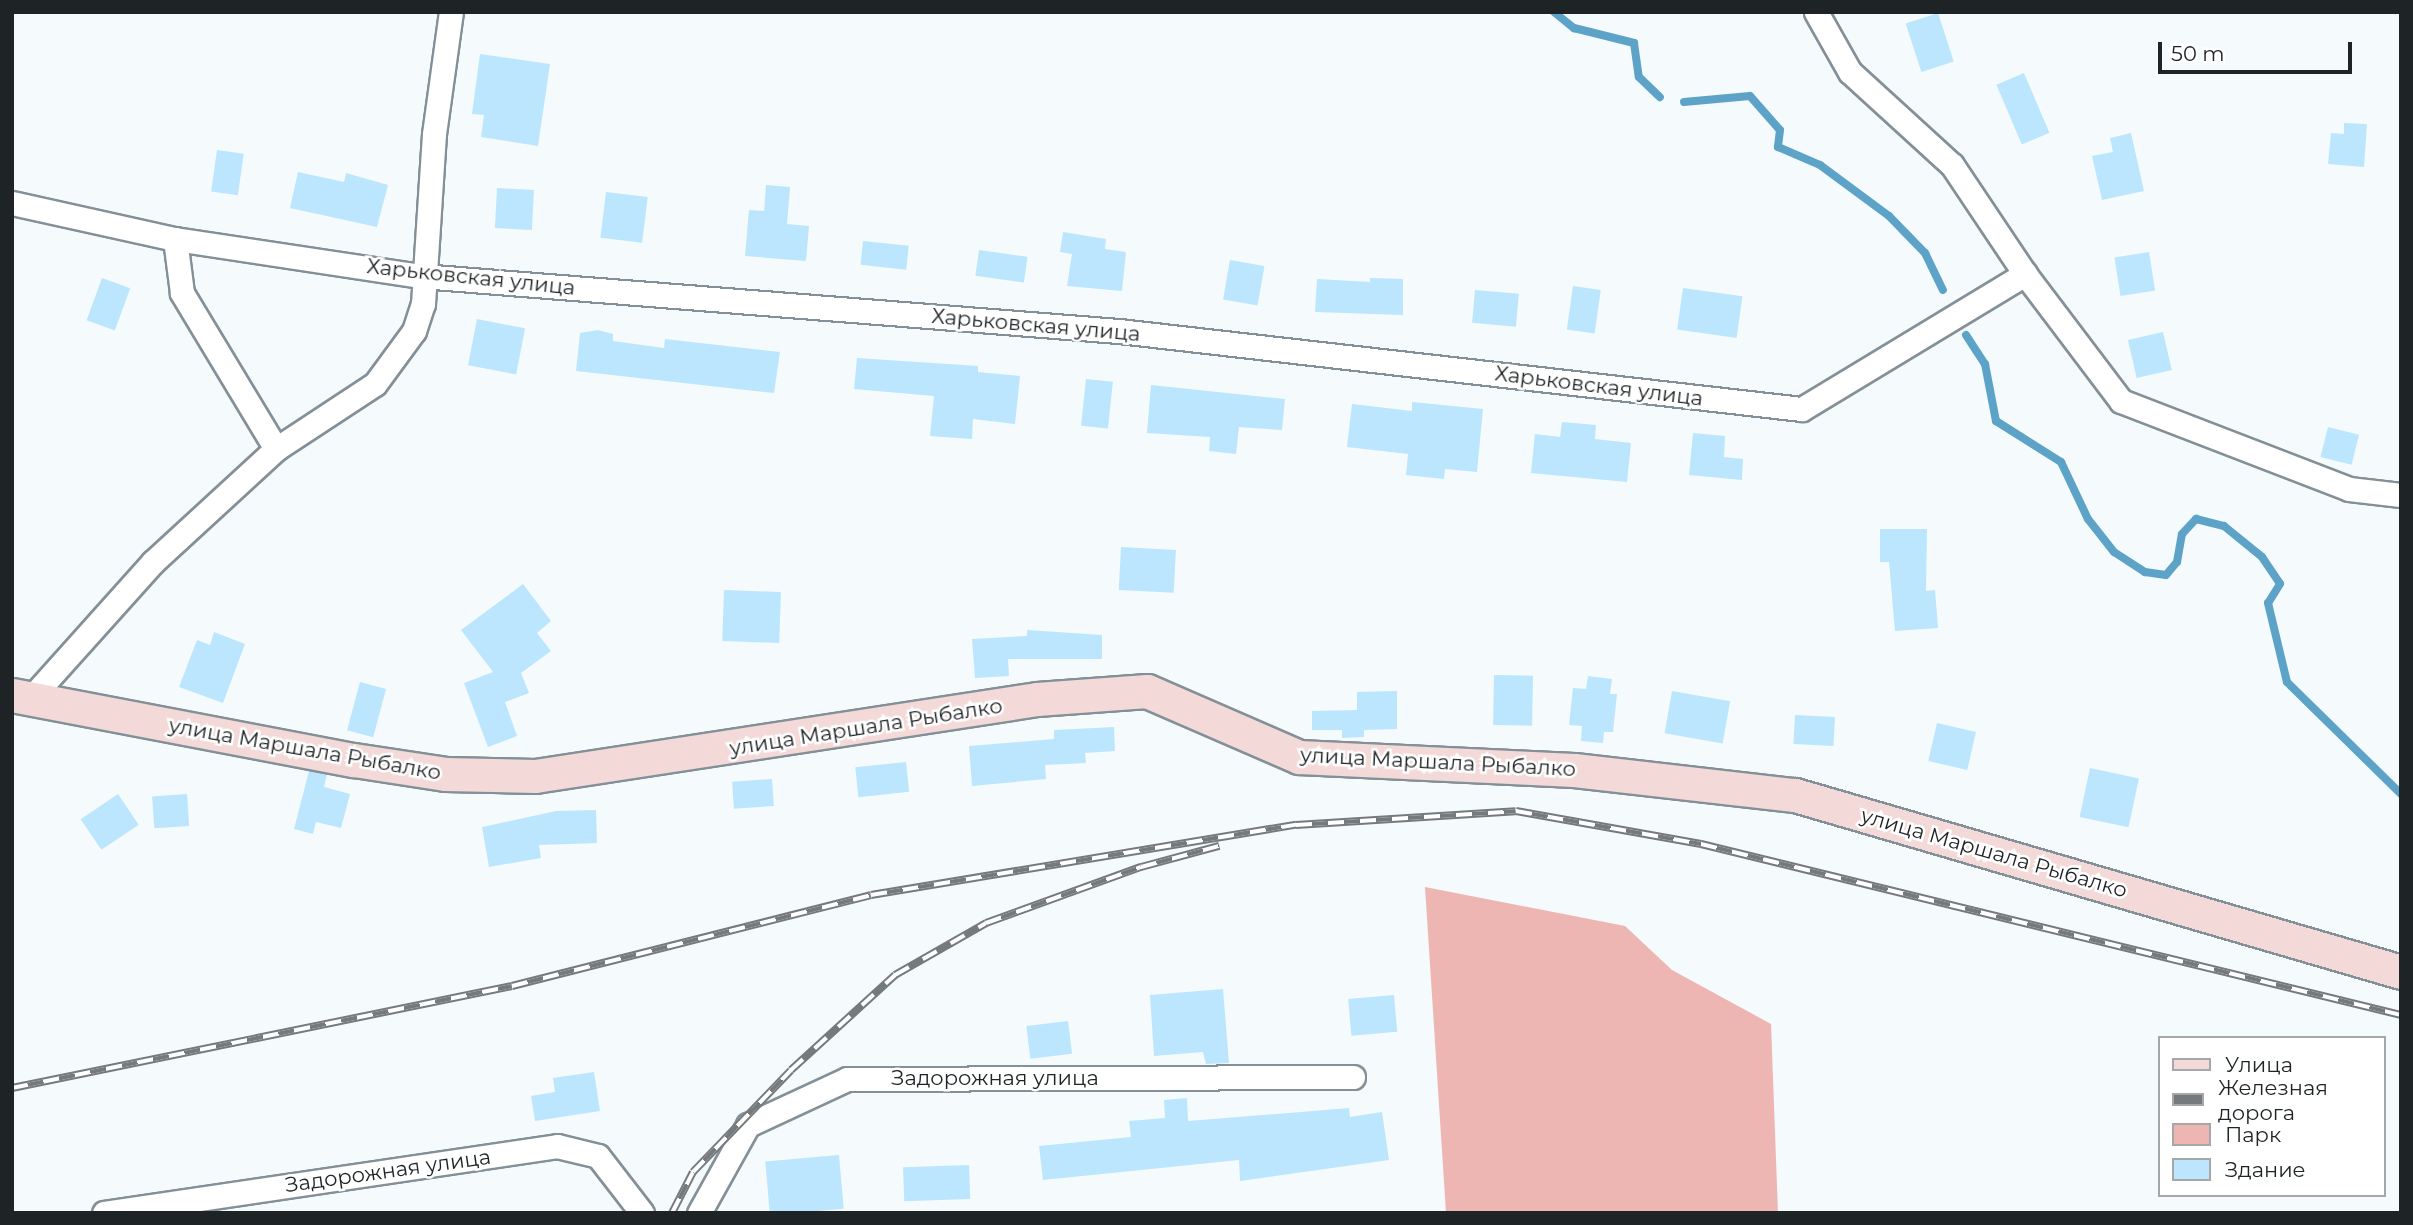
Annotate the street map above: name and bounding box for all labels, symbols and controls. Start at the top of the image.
scale bar [2161,28,2355,72]
text: 50 m [2171,41,2225,66]
street label: Харьковская улица [365,254,577,300]
street label: Харьковская улица [931,303,1141,347]
street label: Харьковская улица [1493,361,1705,411]
street label: улица Маршала Рыбалко [728,693,1004,761]
street label: улица Маршала Рыбалко [167,713,443,785]
street label: улица Маршала Рыбалко [1299,742,1577,782]
street label: улица Маршала Рыбалко [1858,803,2130,903]
legend [2158,1036,2385,1197]
text: Улица [2225,1052,2293,1077]
street label: Задорожная улица [891,1065,1099,1091]
text: Железная дорога [2218,1075,2328,1125]
text: Парк [2225,1122,2281,1147]
street label: Задорожная улица [284,1144,492,1198]
text: Здание [2225,1157,2306,1182]

